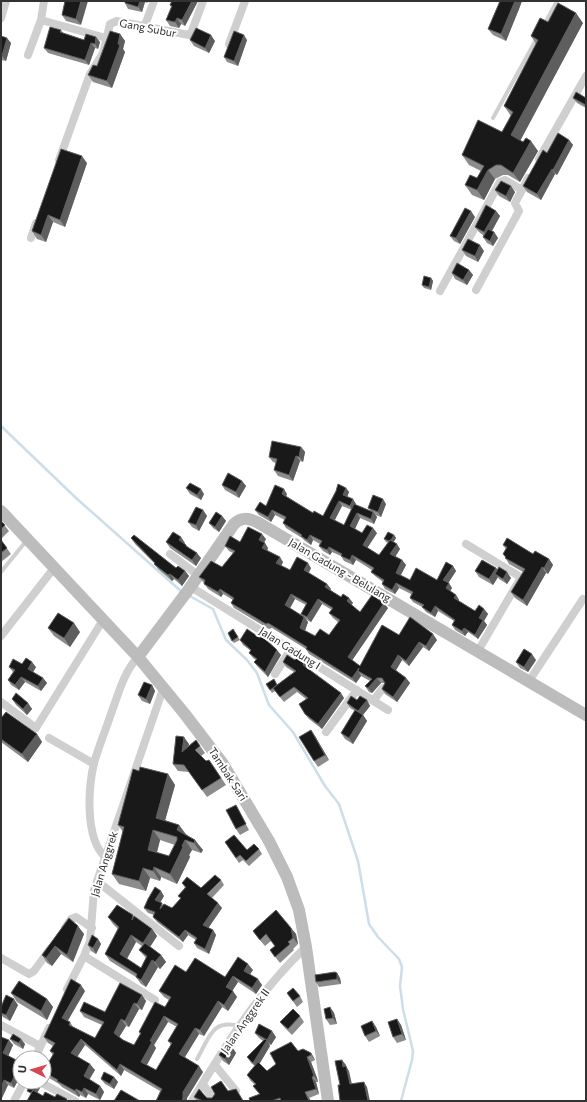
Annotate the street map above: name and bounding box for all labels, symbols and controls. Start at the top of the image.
street label: Gang Subur [118,16,178,40]
street label: Jalan Gadung - Belulang [286,535,394,605]
street label: Jalan Gadung I [257,624,323,672]
street label: Tambak Sari [206,745,251,803]
street label: Jalan Anggrek [87,830,121,898]
street label: Jalan Anggrek II [217,986,273,1056]
north arrow [12,1050,52,1090]
text: U [15,1065,28,1074]

